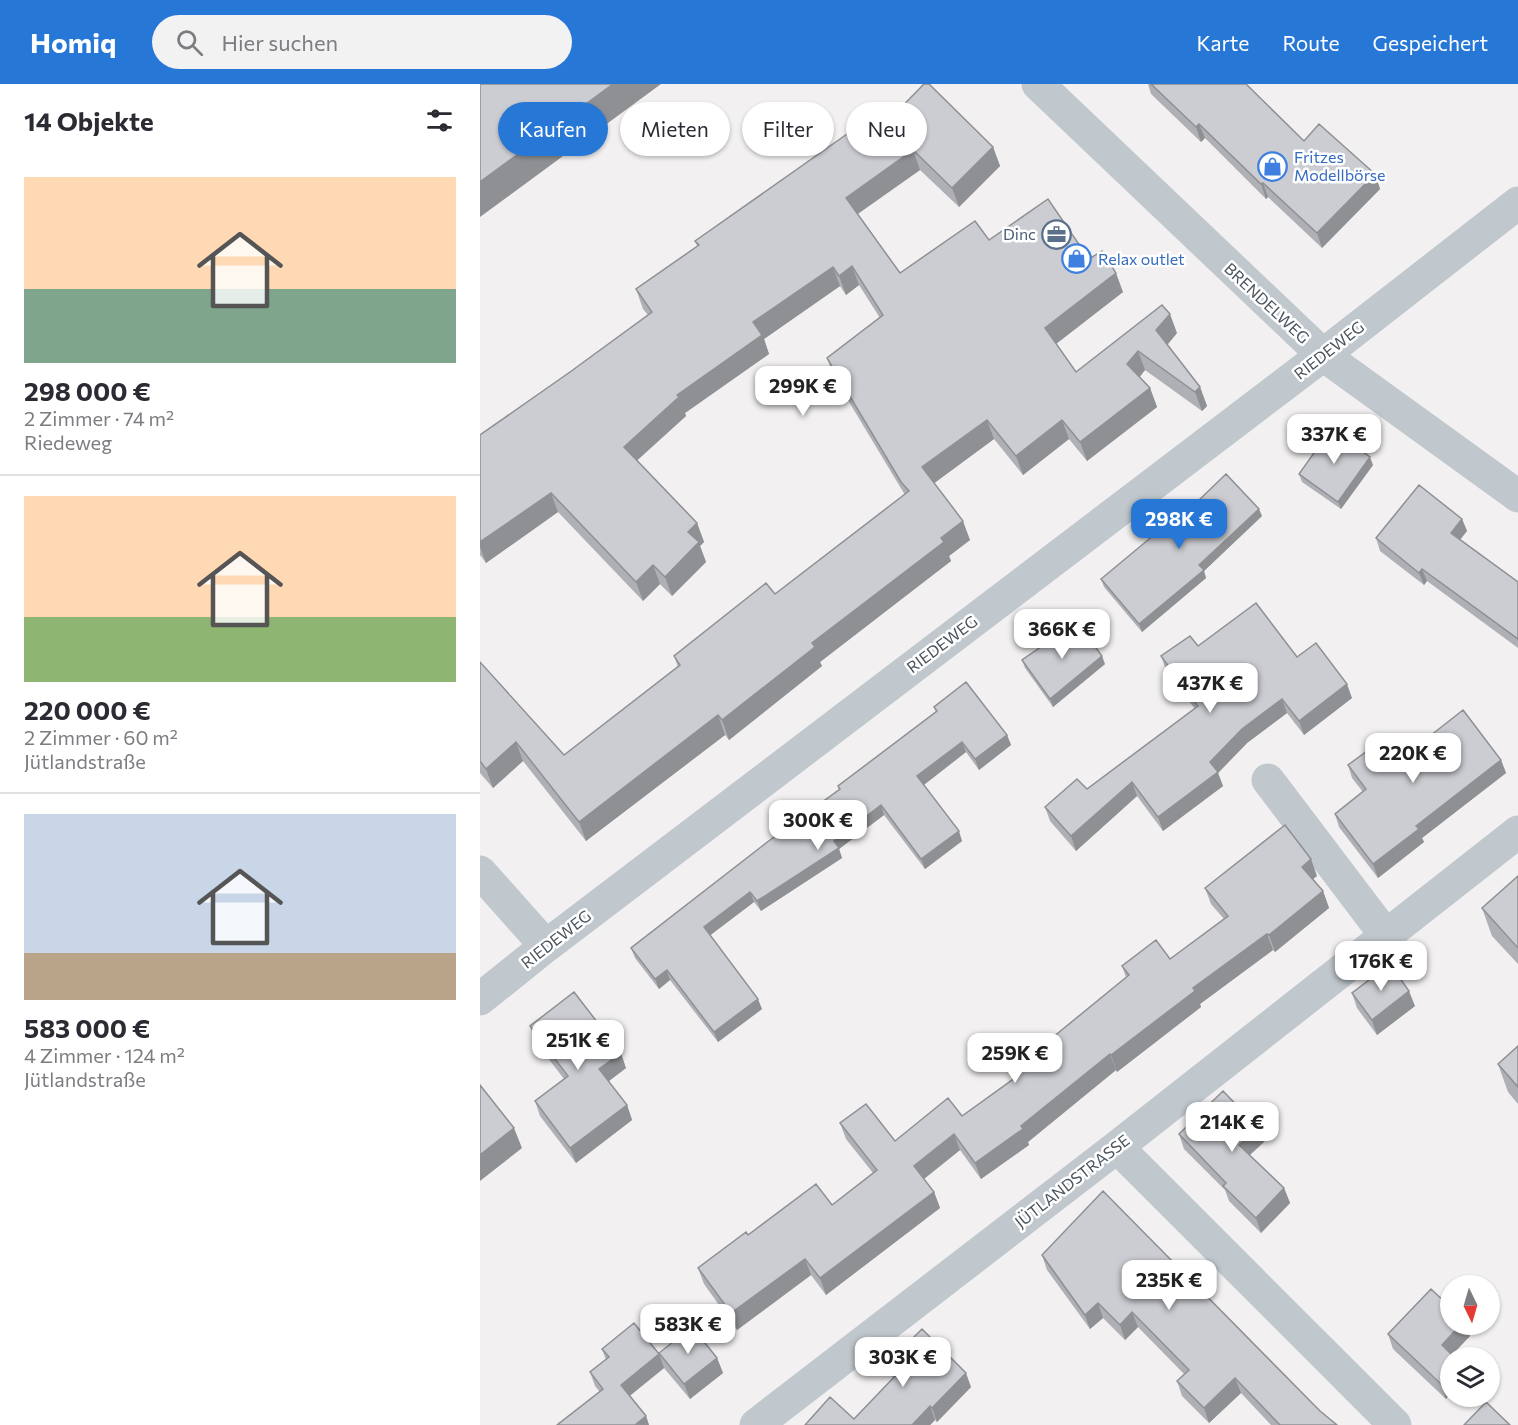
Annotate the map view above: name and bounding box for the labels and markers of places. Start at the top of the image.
place label: Fritzes Modellbörse [1294,147,1386,184]
shop icon: Fritzes Modellbörse [1257,150,1289,182]
office icon: Dinc [1041,218,1073,250]
place label: Dinc [1003,224,1036,243]
shop icon: Relax outlet [1061,243,1093,275]
place label: Relax outlet [1098,249,1185,268]
pin: 299K € [754,366,852,417]
pin: 337K € [1285,414,1383,465]
pin: 298K € [1130,499,1228,550]
pin: 366K € [1013,609,1111,660]
pin: 437K € [1161,663,1259,714]
pin: 220K € [1364,733,1462,784]
pin: 300K € [769,800,867,851]
pin: 176K € [1332,941,1430,992]
pin: 251K € [529,1020,627,1071]
pin: 259K € [966,1033,1064,1084]
pin: 214K € [1183,1102,1281,1153]
pin: 235K € [1120,1260,1218,1311]
pin: 583K € [639,1304,737,1355]
pin: 303K € [854,1337,952,1388]

